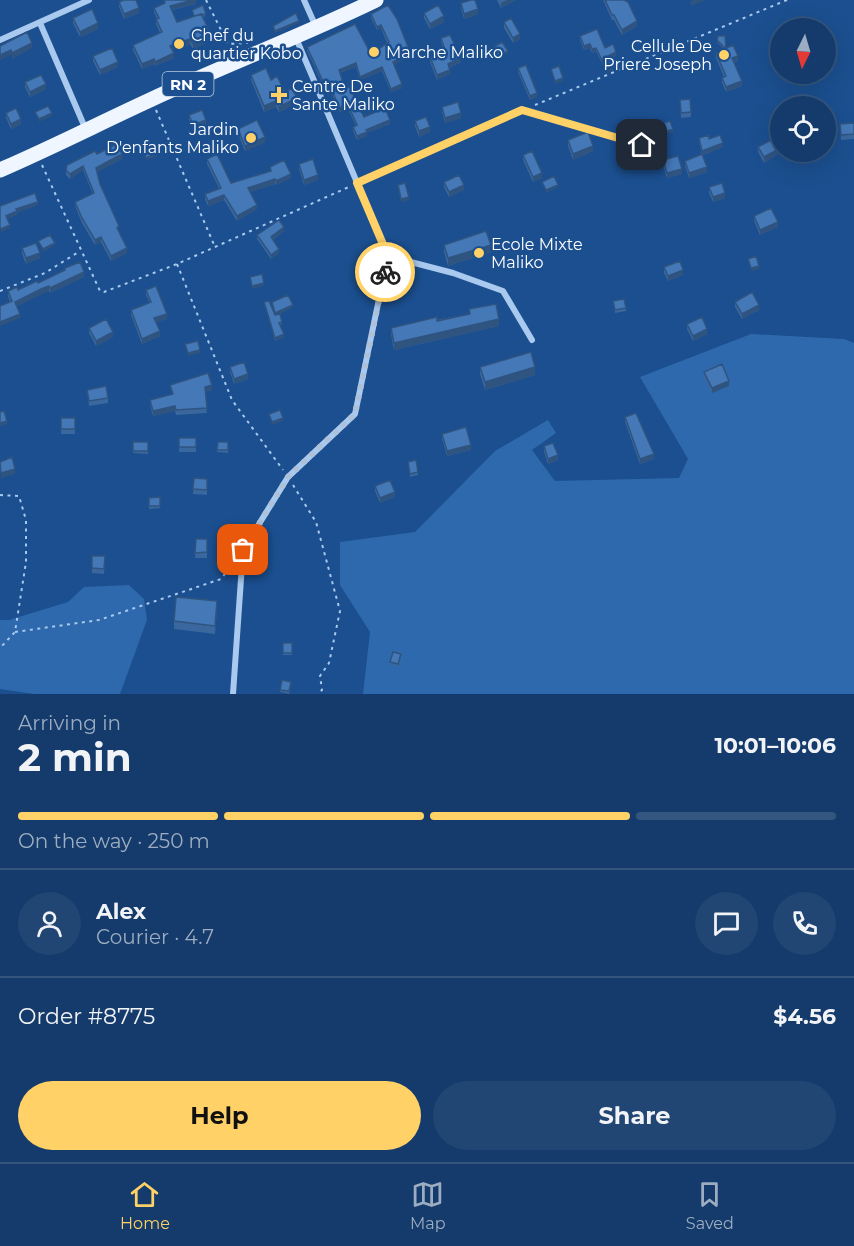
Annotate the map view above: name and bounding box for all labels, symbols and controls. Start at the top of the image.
north arrow [770,18,836,84]
map controls [770,18,836,162]
place label: Chef du quartier Kobo [191,26,302,63]
marker: Chef du quartier Kobo [172,37,186,51]
place label: Cellule De Priere Joseph [603,37,712,74]
place label: Marche Maliko [386,43,503,62]
marker: Marche Maliko [367,45,381,59]
marker: Cellule De Priere Joseph [717,48,731,62]
road number: RN 2 [162,72,213,96]
place label: Centre De Sante Maliko [292,77,395,114]
marker: Centre De Sante Maliko [270,86,288,104]
button: locate [770,96,836,162]
pin [616,119,667,170]
place label: Jardin D'enfants Maliko [106,120,239,157]
icon: home [625,128,658,161]
marker: Jardin D'enfants Maliko [244,131,258,145]
place label: Ecole Mixte Maliko [491,235,583,272]
courier [355,242,415,302]
marker: Ecole Mixte Maliko [472,246,486,260]
icon: bike [369,256,402,289]
pin [217,524,268,575]
icon: bag [226,533,259,566]
text: Arriving in [18,711,121,735]
text: 10:01–10:06 [714,732,836,759]
text: 2 min [18,733,132,781]
text: On the way · 250 m [18,829,210,853]
button: person [18,892,81,955]
button: chat [695,892,758,955]
button: phone [773,892,836,955]
text: Alex [96,898,146,925]
text: Courier · 4.7 [96,925,214,949]
text: Order #8775 [18,1003,155,1030]
text: $4.56 [773,1003,836,1030]
button: Help [18,1081,421,1150]
button: Share [433,1081,836,1150]
tab: Home [120,1178,170,1233]
tab: Map [410,1178,446,1233]
tab: Saved [686,1178,734,1233]

